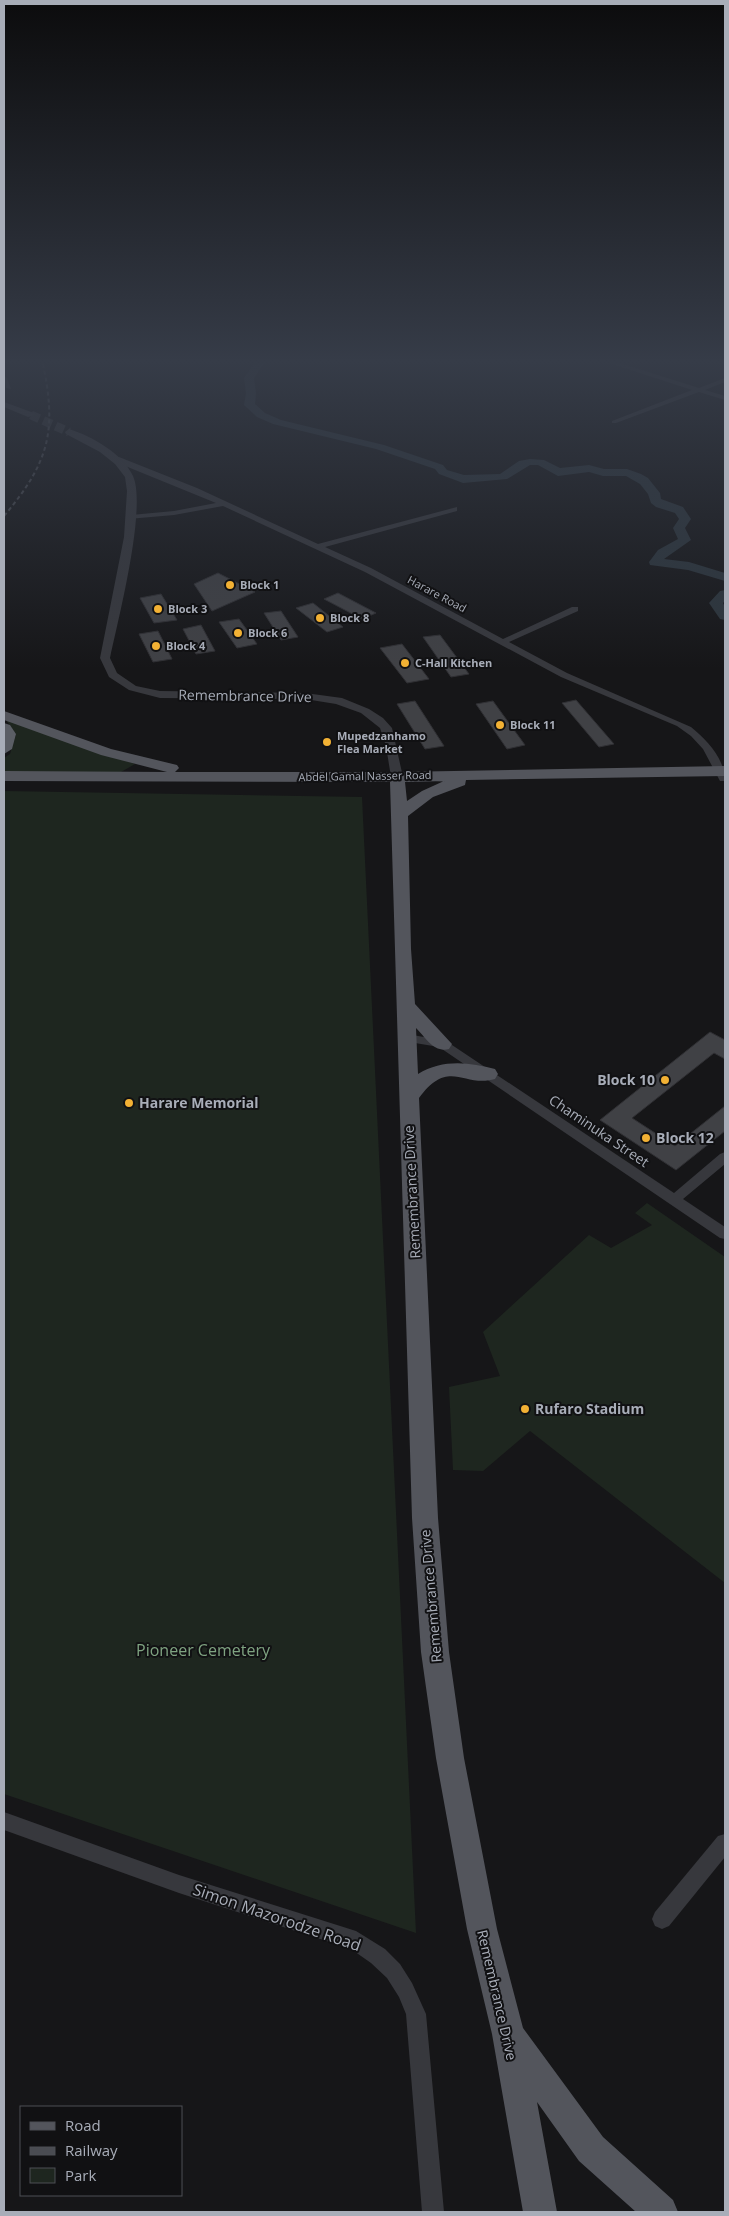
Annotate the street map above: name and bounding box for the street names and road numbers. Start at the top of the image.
street label: Harare Road [405,572,469,615]
street label: Remembrance Drive [178,685,312,706]
street label: Abdel Gamal Nasser Road [298,767,432,784]
street label: Chaminuka Street [546,1090,653,1171]
street label: Remembrance Drive [399,1125,424,1259]
street label: Remembrance Drive [415,1529,446,1663]
street label: Simon Mazorodze Road [190,1878,364,1956]
street label: Remembrance Drive [473,1928,522,2062]

